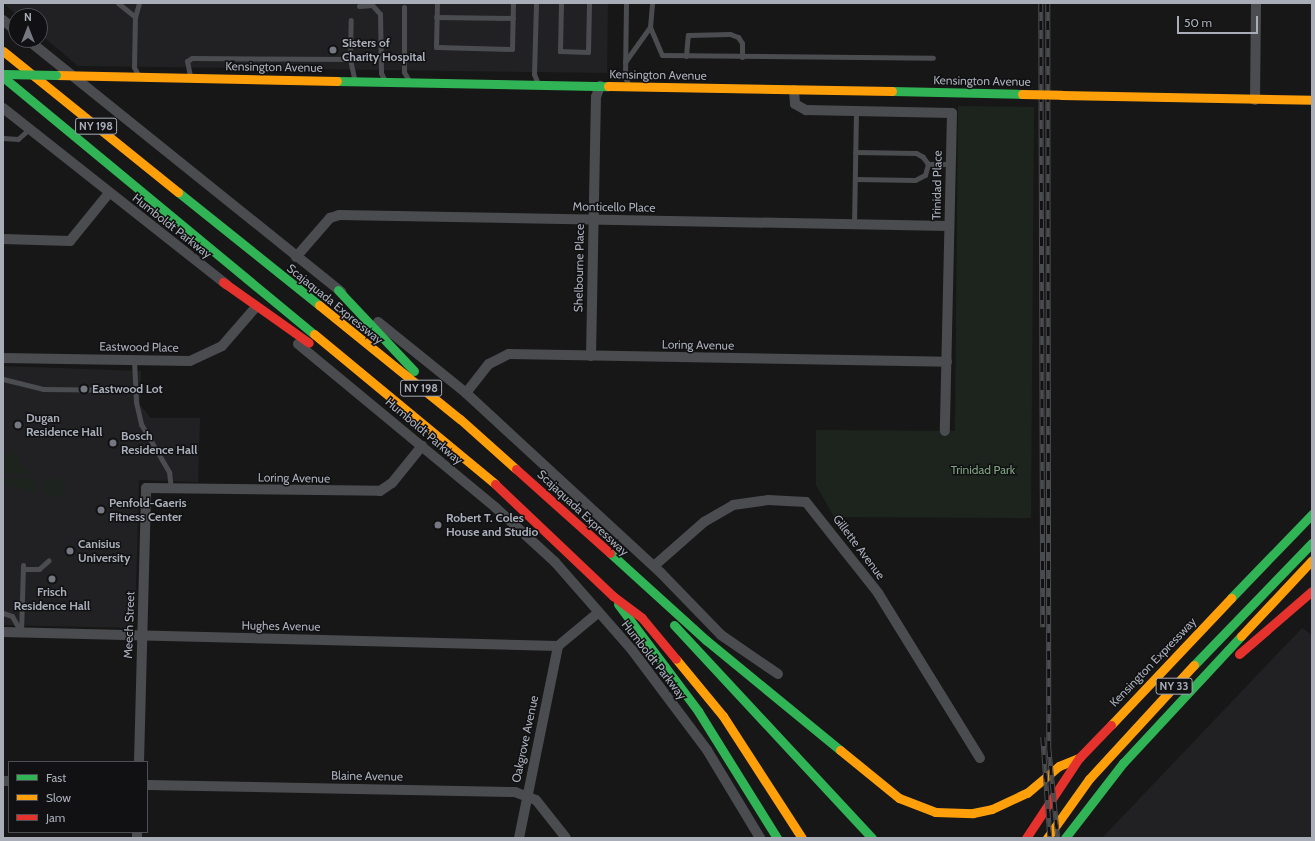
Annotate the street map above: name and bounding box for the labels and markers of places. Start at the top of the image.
place label: Sisters of Charity Hospital [342,36,426,64]
marker: Sisters of Charity Hospital [327,44,339,56]
place label: Eastwood Lot [92,382,163,396]
marker: Eastwood Lot [79,384,89,394]
place label: Dugan Residence Hall [26,411,102,439]
marker: Dugan Residence Hall [13,420,23,430]
place label: Bosch Residence Hall [121,429,197,457]
marker: Bosch Residence Hall [108,438,118,448]
place label: Penfold-Gaeris Fitness Center [109,496,187,524]
marker: Penfold-Gaeris Fitness Center [96,505,106,515]
place label: Robert T. Coles House and Studio [446,511,538,539]
marker: Robert T. Coles House and Studio [433,520,443,530]
place label: Canisius University [78,537,130,565]
marker: Canisius University [65,546,75,556]
marker: Frisch Residence Hall [47,574,57,584]
place label: Frisch Residence Hall [14,585,90,613]

